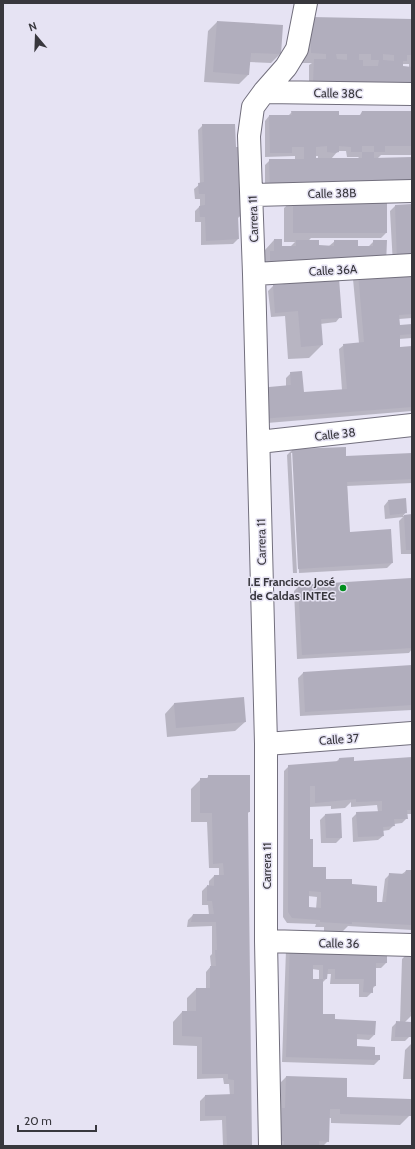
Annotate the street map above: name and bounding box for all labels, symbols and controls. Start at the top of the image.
north arrow [16,16,56,56]
text: N [27,19,39,34]
street label: Calle 38C [313,85,363,101]
street label: Calle 38B [308,185,356,201]
street label: Carrera 11 [245,195,261,243]
street label: Calle 36A [308,261,358,279]
street label: Calle 38 [314,424,356,444]
street label: Carrera 11 [253,519,269,565]
place label: I.E Francisco José de Caldas INTEC [247,574,335,603]
marker: I.E Francisco José de Caldas INTEC [338,583,348,593]
street label: Calle 37 [318,730,360,748]
street label: Carrera 11 [259,843,274,889]
street label: Calle 36 [318,935,360,951]
scale bar [18,1107,96,1133]
text: 20 m [24,1113,52,1128]

